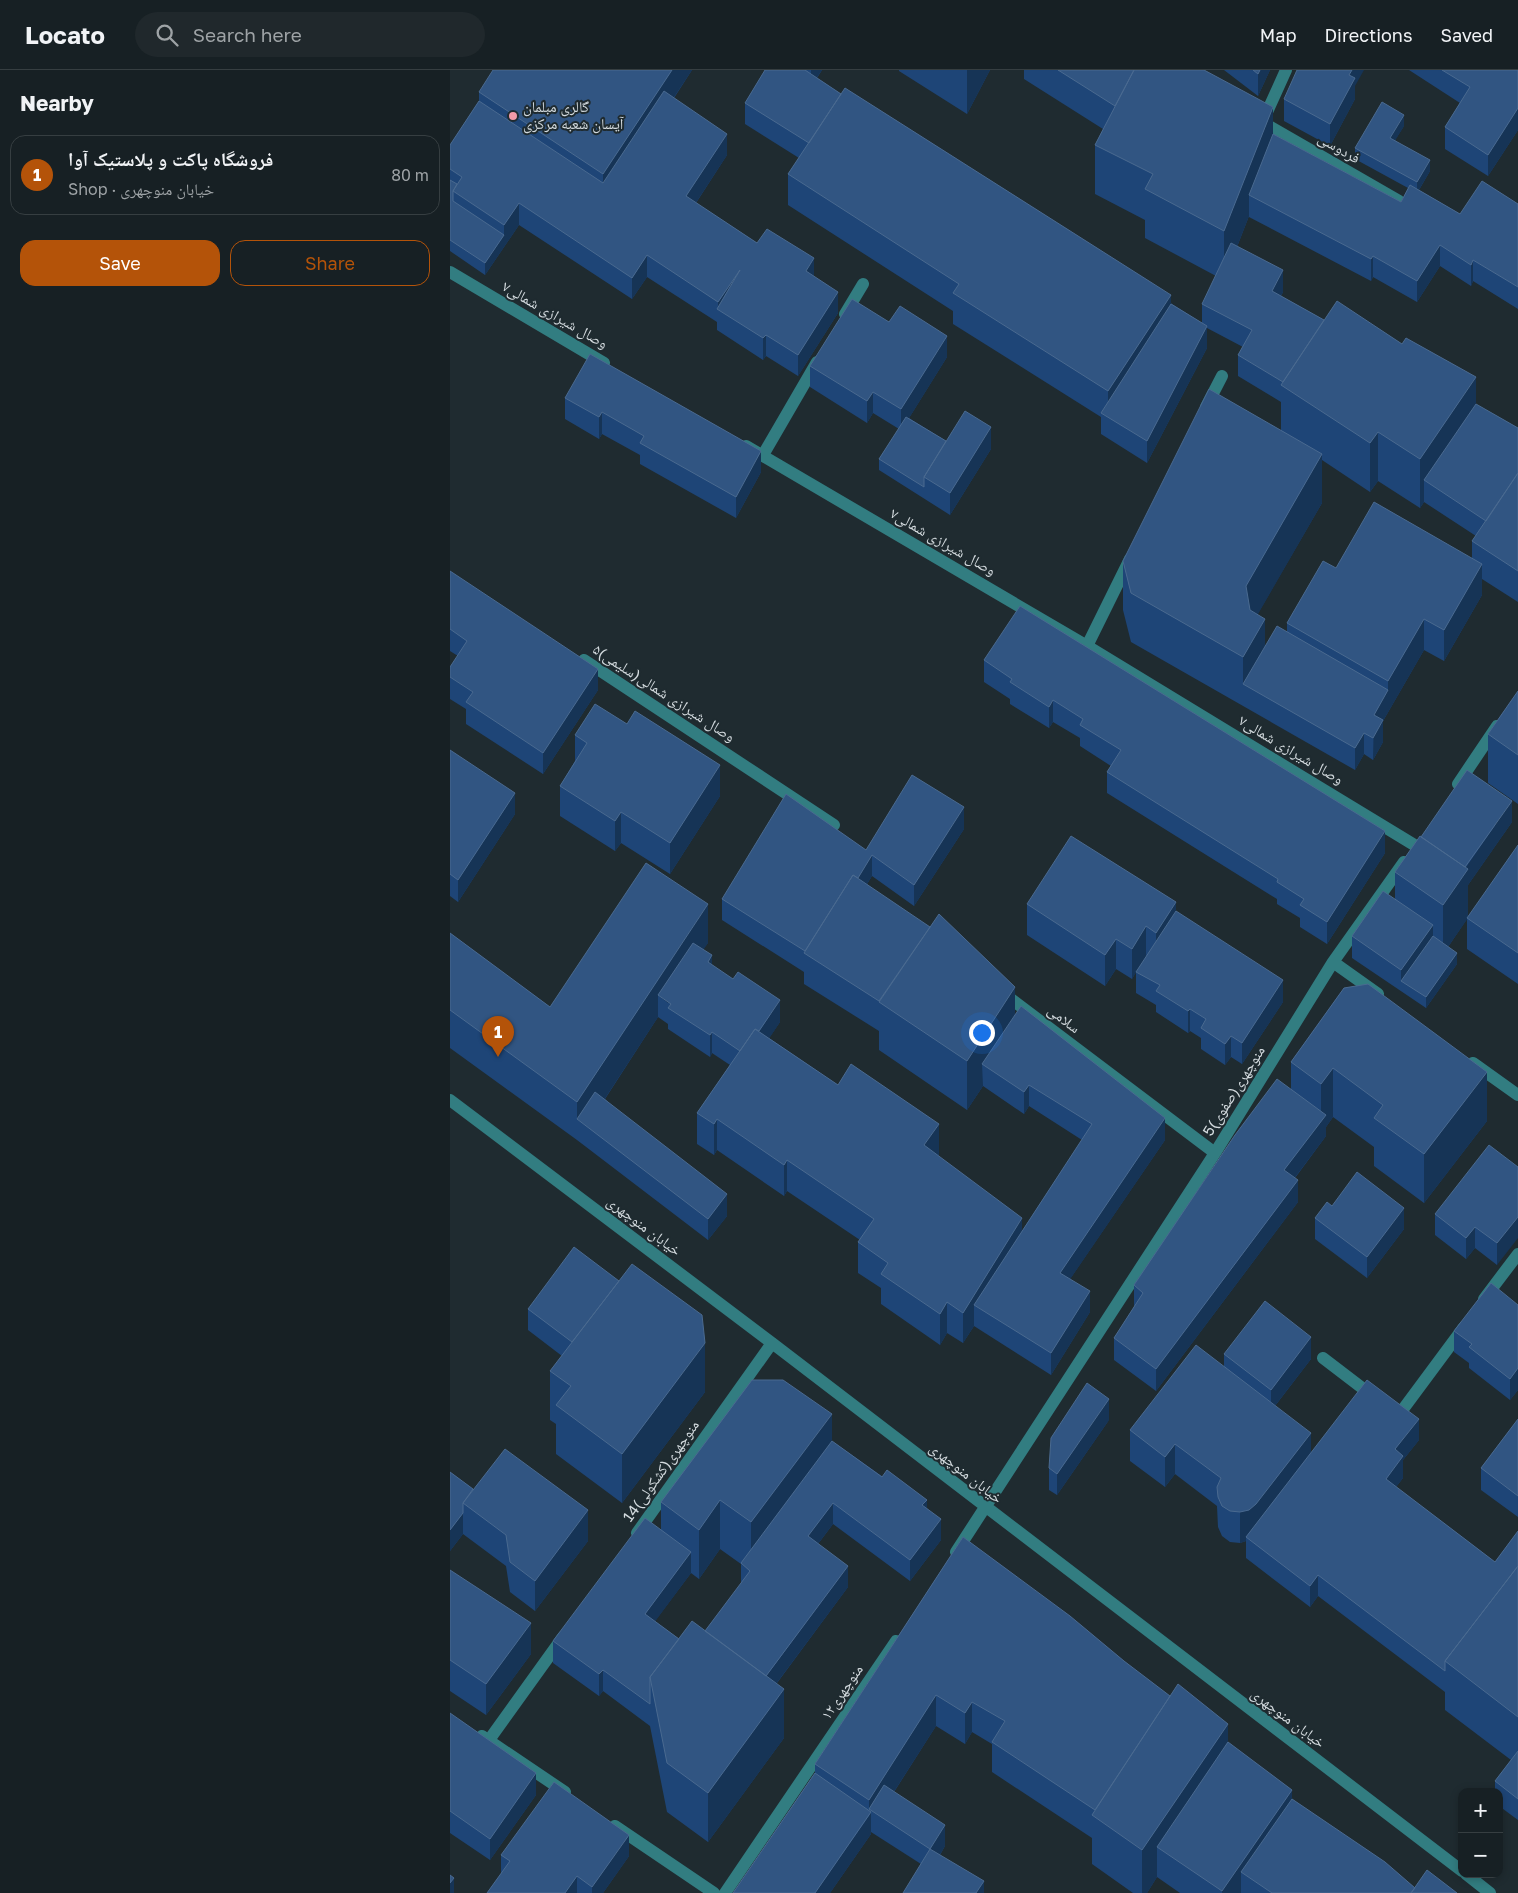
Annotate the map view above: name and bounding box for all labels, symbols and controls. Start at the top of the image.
search box [135,12,485,57]
text: Locato [25,20,105,49]
icon: search [153,21,181,49]
text: Search here [193,23,302,46]
text: Map [1260,24,1296,46]
text: Directions [1324,24,1412,46]
text: Saved [1440,24,1493,46]
text: Nearby [20,90,94,116]
place label: گالری مبلمان آیسان شعبه مرکزی [523,97,625,134]
marker: گالری مبلمان آیسان شعبه مرکزی [507,110,519,122]
street label: فردوسی [1314,128,1364,168]
text: فروشگاه پاکت و پلاستیک آوا [68,147,273,170]
text: 1 [33,165,41,185]
text: 80 m [391,165,429,185]
text: Shop · خیابان منوچهری [68,179,214,199]
button: Save [20,240,220,286]
button: Share [230,240,430,286]
street label: وصال شیرازی شمالی۷ [498,277,612,353]
street label: وصال شیرازی شمالی۷ [886,504,1000,580]
street label: ۵وصال شیرازی شمالی(سلیمی) [589,639,739,747]
street label: وصال شیرازی شمالی۷ [1235,711,1347,789]
street label: سلامی [1044,1000,1085,1038]
pin: 1 [482,1016,514,1057]
your location [969,1020,995,1046]
street label: 5منوچهری(صفوی) [1198,1042,1270,1140]
street label: خیابان منوچهری [603,1192,686,1261]
street label: 14منوچهری(کشکولی) [618,1416,704,1526]
street label: خیابان منوچهری [925,1438,1007,1508]
street label: منوچهری۱۲ [816,1660,868,1723]
street label: خیابان منوچهری [1247,1684,1330,1753]
map controls [1458,1788,1503,1878]
button: + [1458,1788,1503,1833]
button: − [1458,1833,1503,1878]

